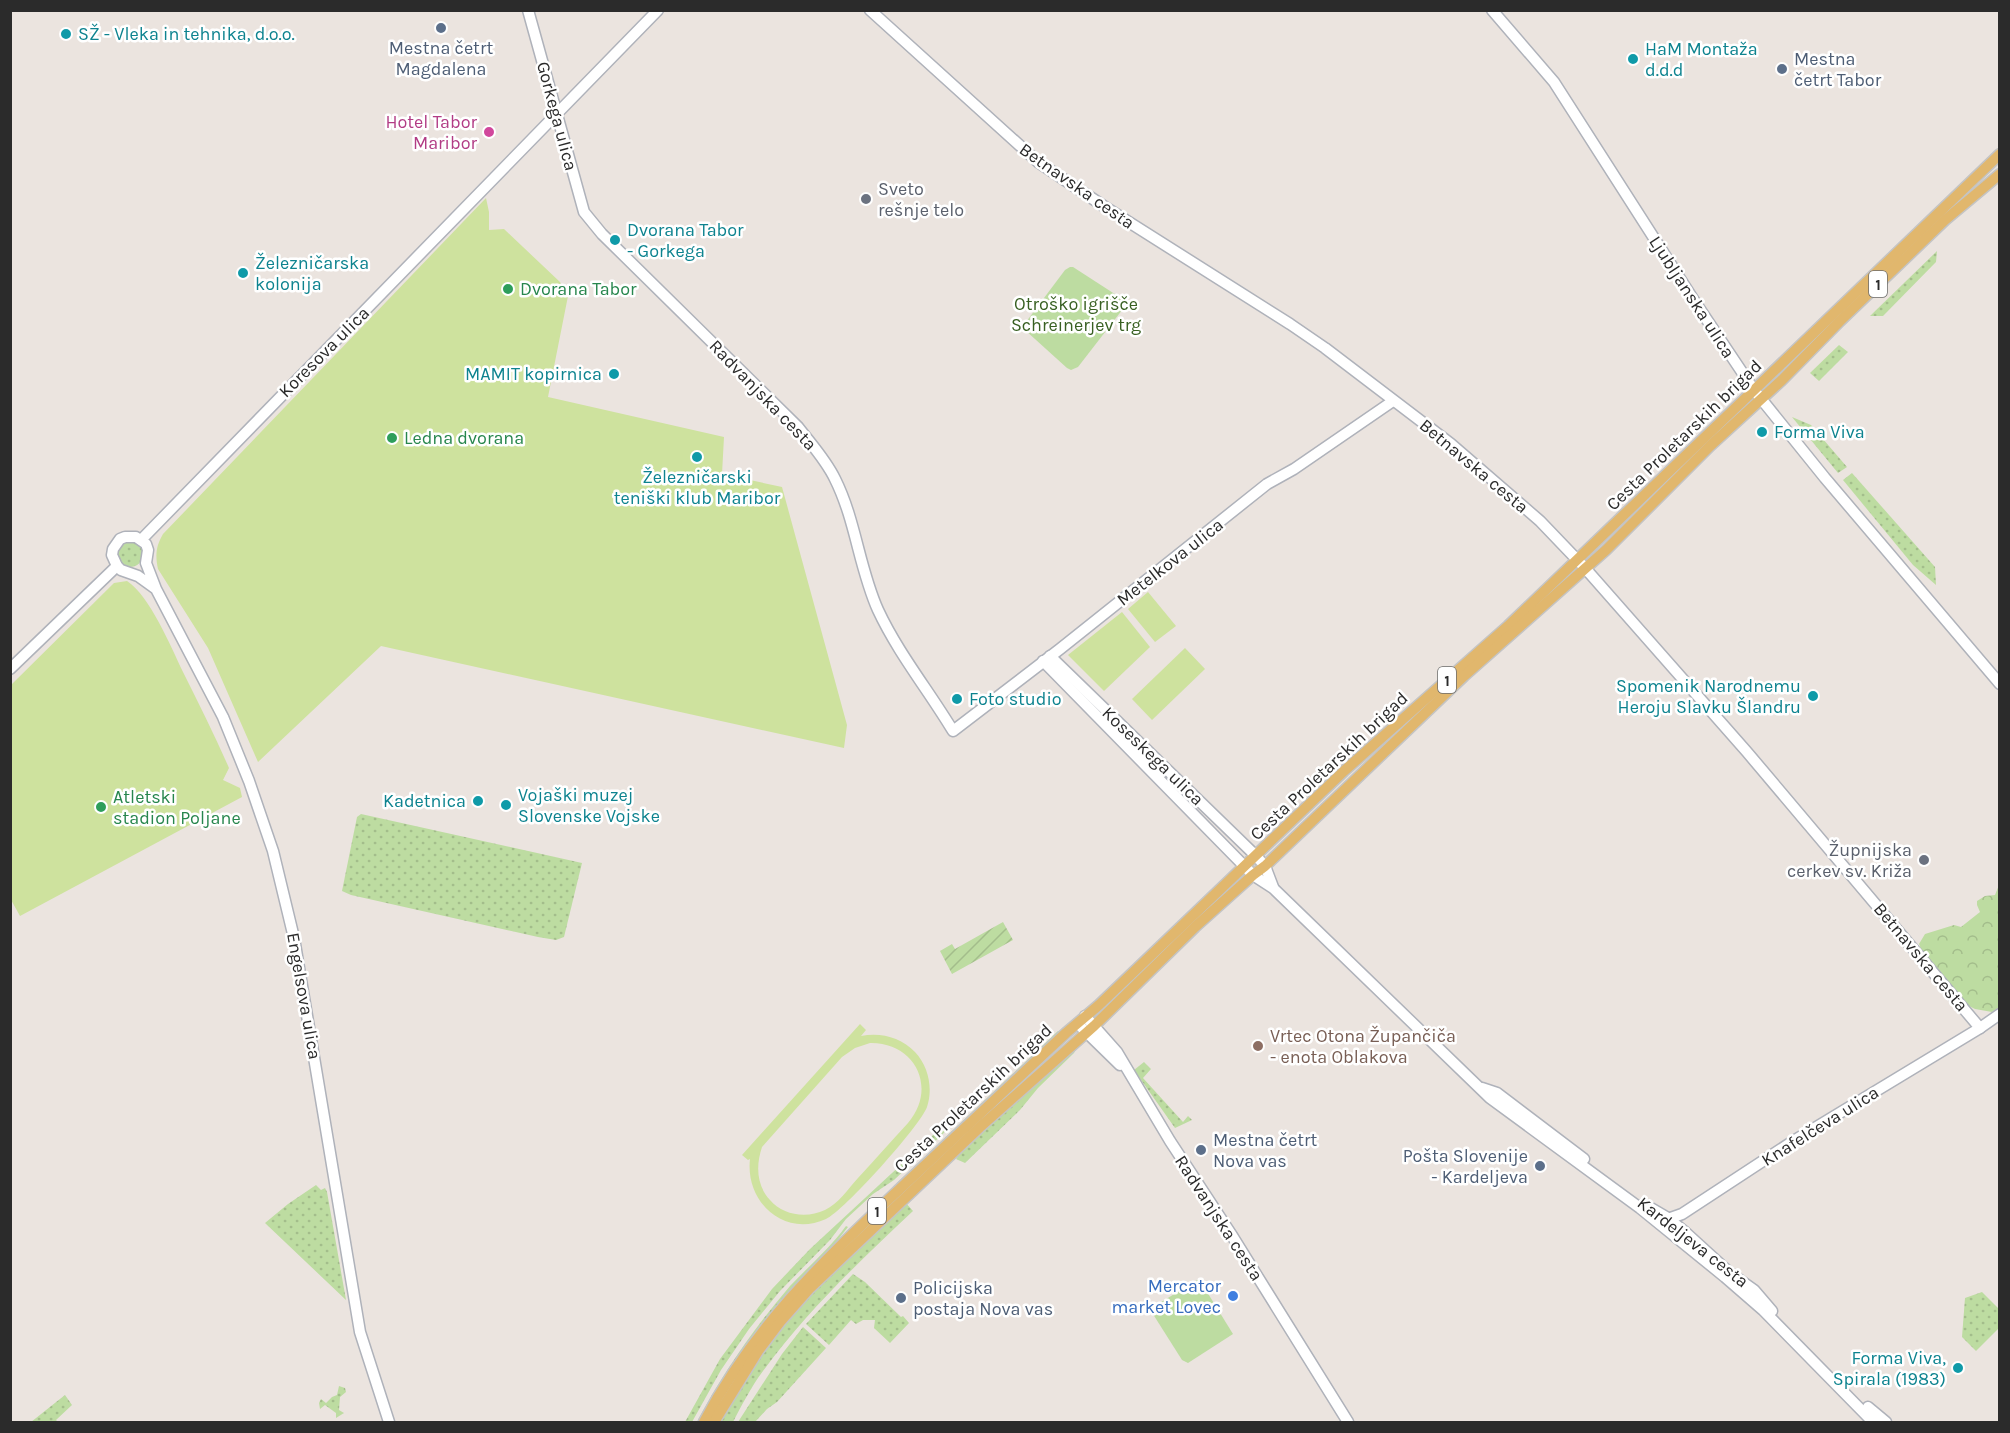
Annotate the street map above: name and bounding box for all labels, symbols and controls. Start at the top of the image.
marker: Mestna četrt Magdalena [434,21,448,35]
place label: SŽ - Vleka in tehnika, d.o.o. [78,23,295,45]
marker: SŽ - Vleka in tehnika, d.o.o. [59,27,73,41]
place label: Mestna četrt Magdalena [389,37,493,80]
place label: HaM Montaža d.d.d [1645,38,1758,81]
place label: Mestna četrt Tabor [1794,48,1882,91]
marker: HaM Montaža d.d.d [1626,52,1640,66]
street label: Gorkega ulica [532,59,582,173]
marker: Mestna četrt Tabor [1775,62,1789,76]
place label: Hotel Tabor Maribor [385,111,477,154]
marker: Hotel Tabor Maribor [482,125,496,139]
street label: Betnavska cesta [1015,138,1139,234]
place label: Sveto rešnje telo [878,178,964,221]
marker: Sveto rešnje telo [859,192,873,206]
place label: Dvorana Tabor - Gorkega [627,219,744,262]
street label: Ljubljanska ulica [1644,232,1740,362]
marker: Dvorana Tabor - Gorkega [608,233,622,247]
place label: Železničarska kolonija [255,252,369,295]
marker: Železničarska kolonija [236,266,250,280]
road number: 1 [1869,271,1887,297]
place label: Dvorana Tabor [520,278,637,300]
marker: Dvorana Tabor [501,282,515,296]
park label: Otroško igrišče Schreinerjev trg [1011,293,1141,336]
street label: Koresova ulica [274,302,374,402]
street label: Radvanjska cesta [705,335,821,455]
street label: Cesta Proletarskih brigad [1602,355,1766,515]
place label: MAMIT kopirnica [465,363,602,385]
marker: MAMIT kopirnica [607,367,621,381]
street label: Betnavska cesta [1415,414,1533,518]
place label: Forma Viva [1774,421,1865,443]
marker: Forma Viva [1755,425,1769,439]
place label: Ledna dvorana [404,427,524,449]
marker: Ledna dvorana [385,431,399,445]
marker: Železničarski teniški klub Maribor [690,450,704,464]
place label: Železničarski teniški klub Maribor [614,466,781,509]
street label: Metelkova ulica [1112,514,1228,610]
road number: 1 [1438,667,1456,693]
place label: Spomenik Narodnemu Heroju Slavku Šlandru [1616,675,1801,718]
street label: Cesta Proletarskih brigad [1245,687,1413,845]
place label: Foto studio [969,688,1062,710]
marker: Spomenik Narodnemu Heroju Slavku Šlandru [1806,689,1820,703]
marker: Foto studio [950,692,964,706]
street label: Koseskega ulica [1097,702,1209,810]
place label: Vojaški muzej Slovenske Vojske [518,784,660,827]
place label: Atletski stadion Poljane [113,786,241,829]
place label: Kadetnica [383,790,466,812]
marker: Kadetnica [471,794,485,808]
marker: Vojaški muzej Slovenske Vojske [499,798,513,812]
marker: Atletski stadion Poljane [94,800,108,814]
place label: Župnijska cerkev sv. Križa [1787,839,1912,882]
marker: Župnijska cerkev sv. Križa [1917,853,1931,867]
street label: Betnavska cesta [1869,898,1973,1016]
street label: Engelsova ulica [282,931,326,1061]
street label: Cesta Proletarskih brigad [889,1019,1057,1177]
place label: Vrtec Otona Župančiča - enota Oblakova [1270,1025,1456,1068]
marker: Vrtec Otona Župančiča - enota Oblakova [1251,1039,1265,1053]
street label: Knafelčeva ulica [1757,1081,1883,1171]
place label: Mestna četrt Nova vas [1213,1129,1318,1172]
marker: Mestna četrt Nova vas [1194,1143,1208,1157]
place label: Pošta Slovenije - Kardeljeva [1403,1145,1528,1188]
street label: Radvanjska cesta [1170,1151,1268,1285]
marker: Pošta Slovenije - Kardeljeva [1533,1159,1547,1173]
street label: Kardeljeva cesta [1633,1192,1753,1292]
road number: 1 [868,1198,886,1224]
place label: Mercator market Lovec [1111,1275,1221,1318]
place label: Policijska postaja Nova vas [913,1277,1053,1320]
marker: Mercator market Lovec [1226,1289,1240,1303]
marker: Policijska postaja Nova vas [894,1291,908,1305]
place label: Forma Viva, Spirala (1983) [1833,1347,1946,1390]
marker: Forma Viva, Spirala (1983) [1951,1361,1965,1375]

